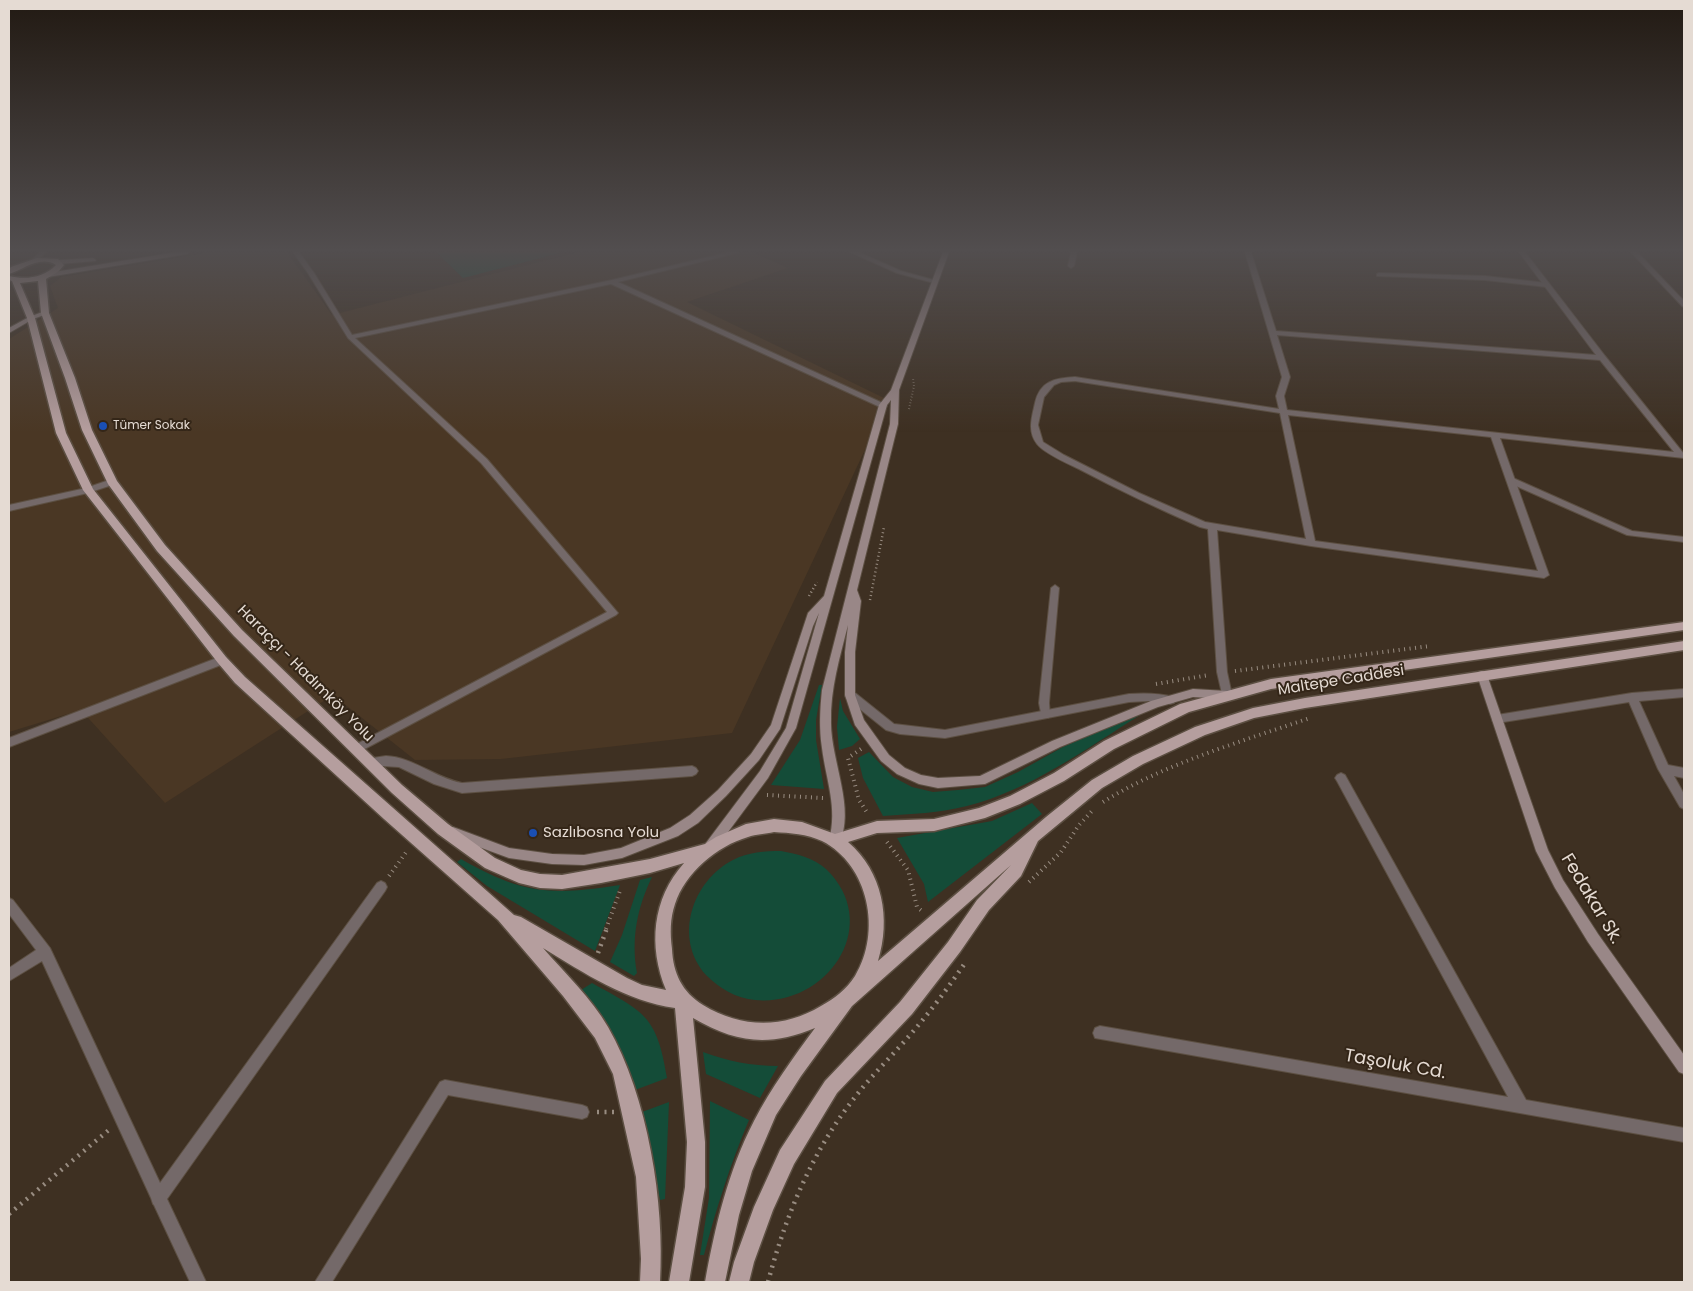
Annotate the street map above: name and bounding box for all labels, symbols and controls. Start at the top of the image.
place label: Tümer Sokak [113,419,190,433]
marker: Tümer Sokak [97,420,109,432]
street label: Haraççı - Hadımköy Yolu [233,602,377,746]
street label: Maltepe Caddesi [1276,662,1406,700]
place label: Sazlıbosna Yolu [543,824,659,842]
marker: Sazlıbosna Yolu [527,827,539,839]
street label: Fedakar Sk. [1556,850,1626,948]
street label: Taşoluk Cd. [1343,1045,1447,1085]

